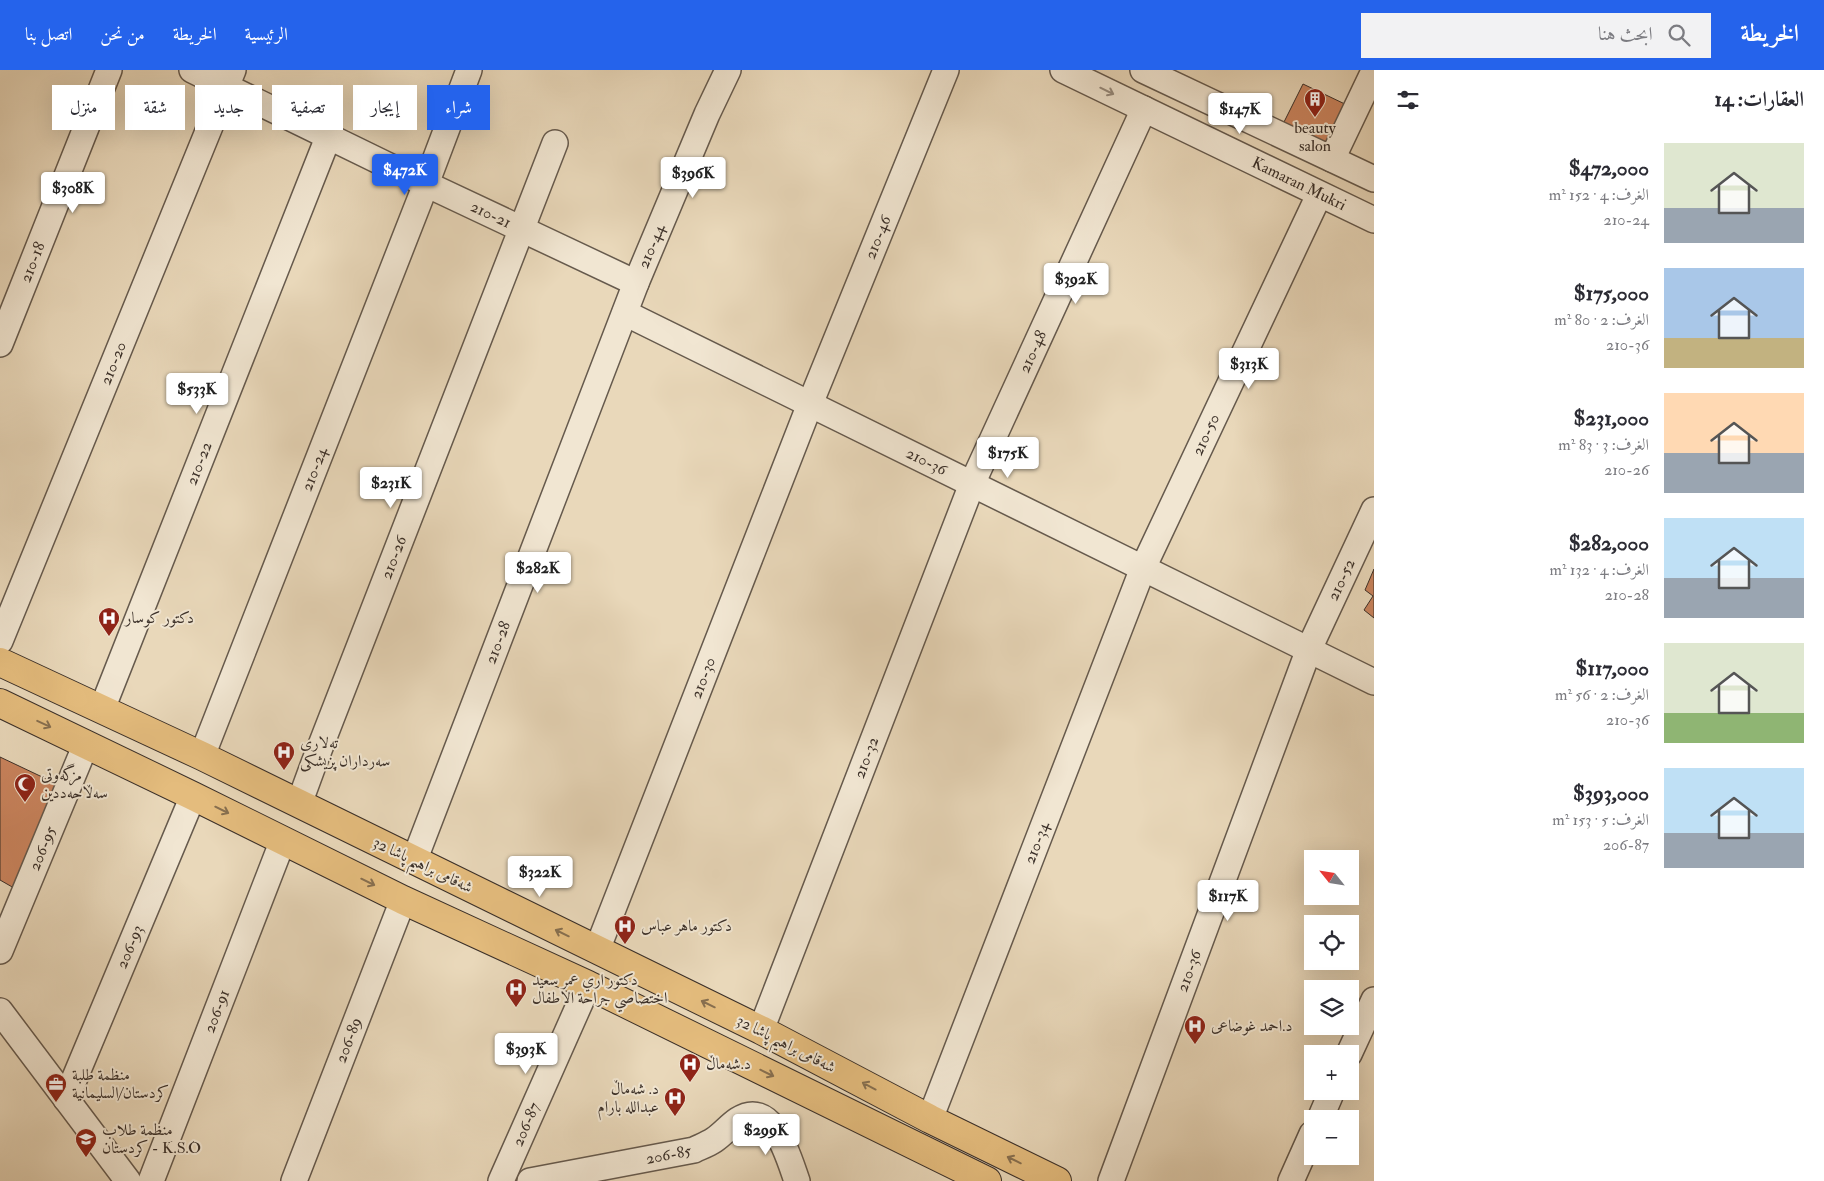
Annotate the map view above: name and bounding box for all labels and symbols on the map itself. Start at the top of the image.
one-way arrow [1099,87,1114,97]
building icon: beauty salon [1303,87,1327,118]
pin: $147K [1205,92,1275,135]
place label: beauty salon [1294,118,1337,156]
street label: Kamaran Mukri [1249,153,1349,215]
pin: $472K [370,154,440,196]
pin: $396K [658,156,728,199]
pin: $308K [38,172,108,214]
street label: 210-21 [467,196,514,233]
street label: 210-46 [860,212,896,262]
street label: 210-44 [633,220,670,271]
street label: 210-18 [15,239,50,285]
pin: $392K [1041,262,1111,305]
street label: 210-48 [1014,327,1051,376]
street label: 210-20 [96,339,131,388]
pin: $313K [1214,348,1284,390]
pin: $533K [162,372,232,415]
street label: 210-50 [1187,411,1224,459]
pin: $175K [973,436,1043,479]
street label: 210-22 [182,439,217,488]
street label: 210-24 [297,443,332,494]
street label: 210-36 [903,443,951,480]
pin: $231K [356,466,426,509]
street label: 210-26 [376,532,412,582]
pin: $282K [503,552,573,594]
street label: 210-52 [1323,556,1360,604]
hospital icon: دكتور كوسار [97,606,121,637]
place label: دكتور كوسار [123,608,194,628]
street label: 210-28 [481,618,515,667]
street label: 210-30 [686,654,720,702]
one-way arrow [36,720,51,730]
place label: تەلاری سەرداران پزیشکی [300,733,390,772]
street label: 210-32 [849,734,883,781]
hospital icon: تەلاری سەرداران پزیشکی [272,740,296,771]
place label: مزگەوتی سەڵاحەددین [41,763,108,803]
mosque icon: مزگەوتی سەڵاحەددین [13,772,37,803]
one-way arrow [214,806,229,815]
street label: 210-34 [1020,818,1054,867]
street label: 206-95 [24,823,61,874]
street label: شەقامی براهیم پاشا 32 [367,832,476,903]
north arrow [1304,850,1359,905]
pin: $322K [505,856,575,898]
one-way arrow [360,877,375,887]
pin: $117K [1193,880,1263,922]
hospital icon: دكتور ماهر عباس [613,914,637,945]
place label: دكتور ماهر عباس [641,916,732,936]
street label: 206-93 [112,922,148,972]
one-way arrow [555,928,570,938]
street label: 210-36 [1172,947,1206,995]
place label: دكتور اري عمر سعيد اختصاصي جراحة الاطفال [532,970,667,1013]
hospital icon: دكتور اري عمر سعيد اختصاصي جراحة الاطفال [504,977,528,1008]
street label: 206-91 [199,987,234,1036]
one-way arrow [701,999,716,1009]
street label: شەقامی براهیم پاشا 32 [730,1010,839,1083]
hospital icon: د.احمد غوضاعی [1183,1014,1207,1045]
street label: 206-89 [331,1015,366,1066]
place label: د.احمد غوضاعی [1211,1016,1293,1036]
pin: $393K [491,1032,561,1075]
hospital icon: د.شەماڵ [678,1052,702,1083]
place label: د.شەماڵ [706,1054,751,1074]
place label: منظمة طلبة كردستان/السليمانية [72,1065,169,1103]
one-way arrow [759,1069,774,1078]
office icon: منظمة طلبة كردستان/السليمانية [44,1072,68,1103]
place label: د. شەماڵ عبداللە بارام [598,1079,659,1121]
one-way arrow [861,1081,876,1091]
hospital icon: د. شەماڵ عبداللە بارام [663,1086,687,1117]
street label: 206-87 [508,1099,545,1149]
pin: $299K [731,1114,801,1156]
place label: منظمة طلاب كردستان - K.S.O [102,1120,201,1158]
school or university icon: منظمة طلاب كردستان - K.S.O [74,1127,98,1158]
street label: 206-85 [644,1141,693,1169]
one-way arrow [1006,1154,1021,1164]

